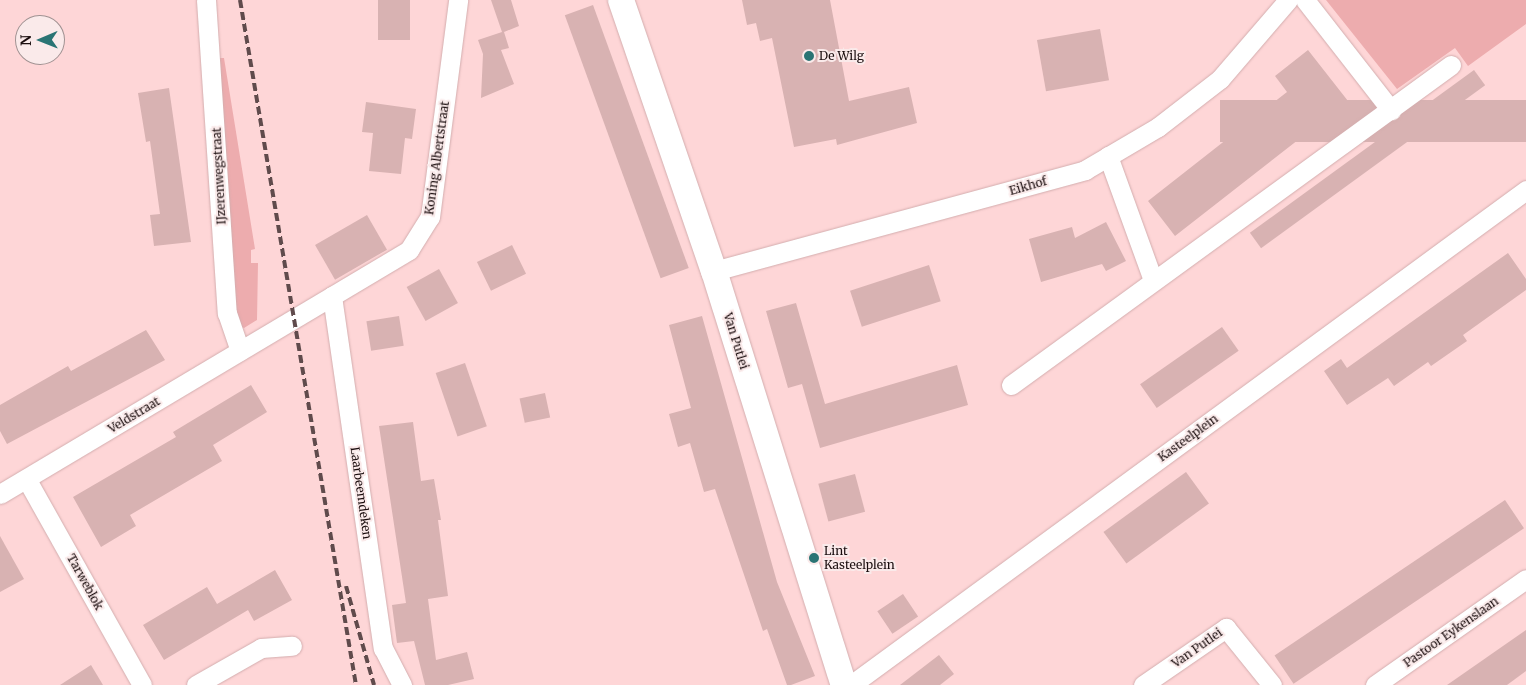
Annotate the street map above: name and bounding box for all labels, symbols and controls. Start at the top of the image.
north arrow [15,15,65,65]
text: N [17,35,35,46]
place label: De Wilg [819,49,864,63]
marker: De Wilg [803,50,815,62]
street label: Koning Albertstraat [422,100,452,216]
street label: IJzerenwegstraat [209,127,229,225]
street label: Eikhof [1008,174,1048,198]
street label: Van Putlei [721,311,751,371]
street label: Veldstraat [105,394,163,436]
street label: Kasteelplein [1155,411,1221,465]
street label: Laarbeemdeken [347,446,375,540]
place label: Lint Kasteelplein [824,544,895,572]
street label: Tarweblok [64,551,106,613]
marker: Lint Kasteelplein [808,552,820,564]
street label: Pastoor Eykenslaan [1401,594,1501,670]
street label: Van Putlei [1169,625,1225,671]

